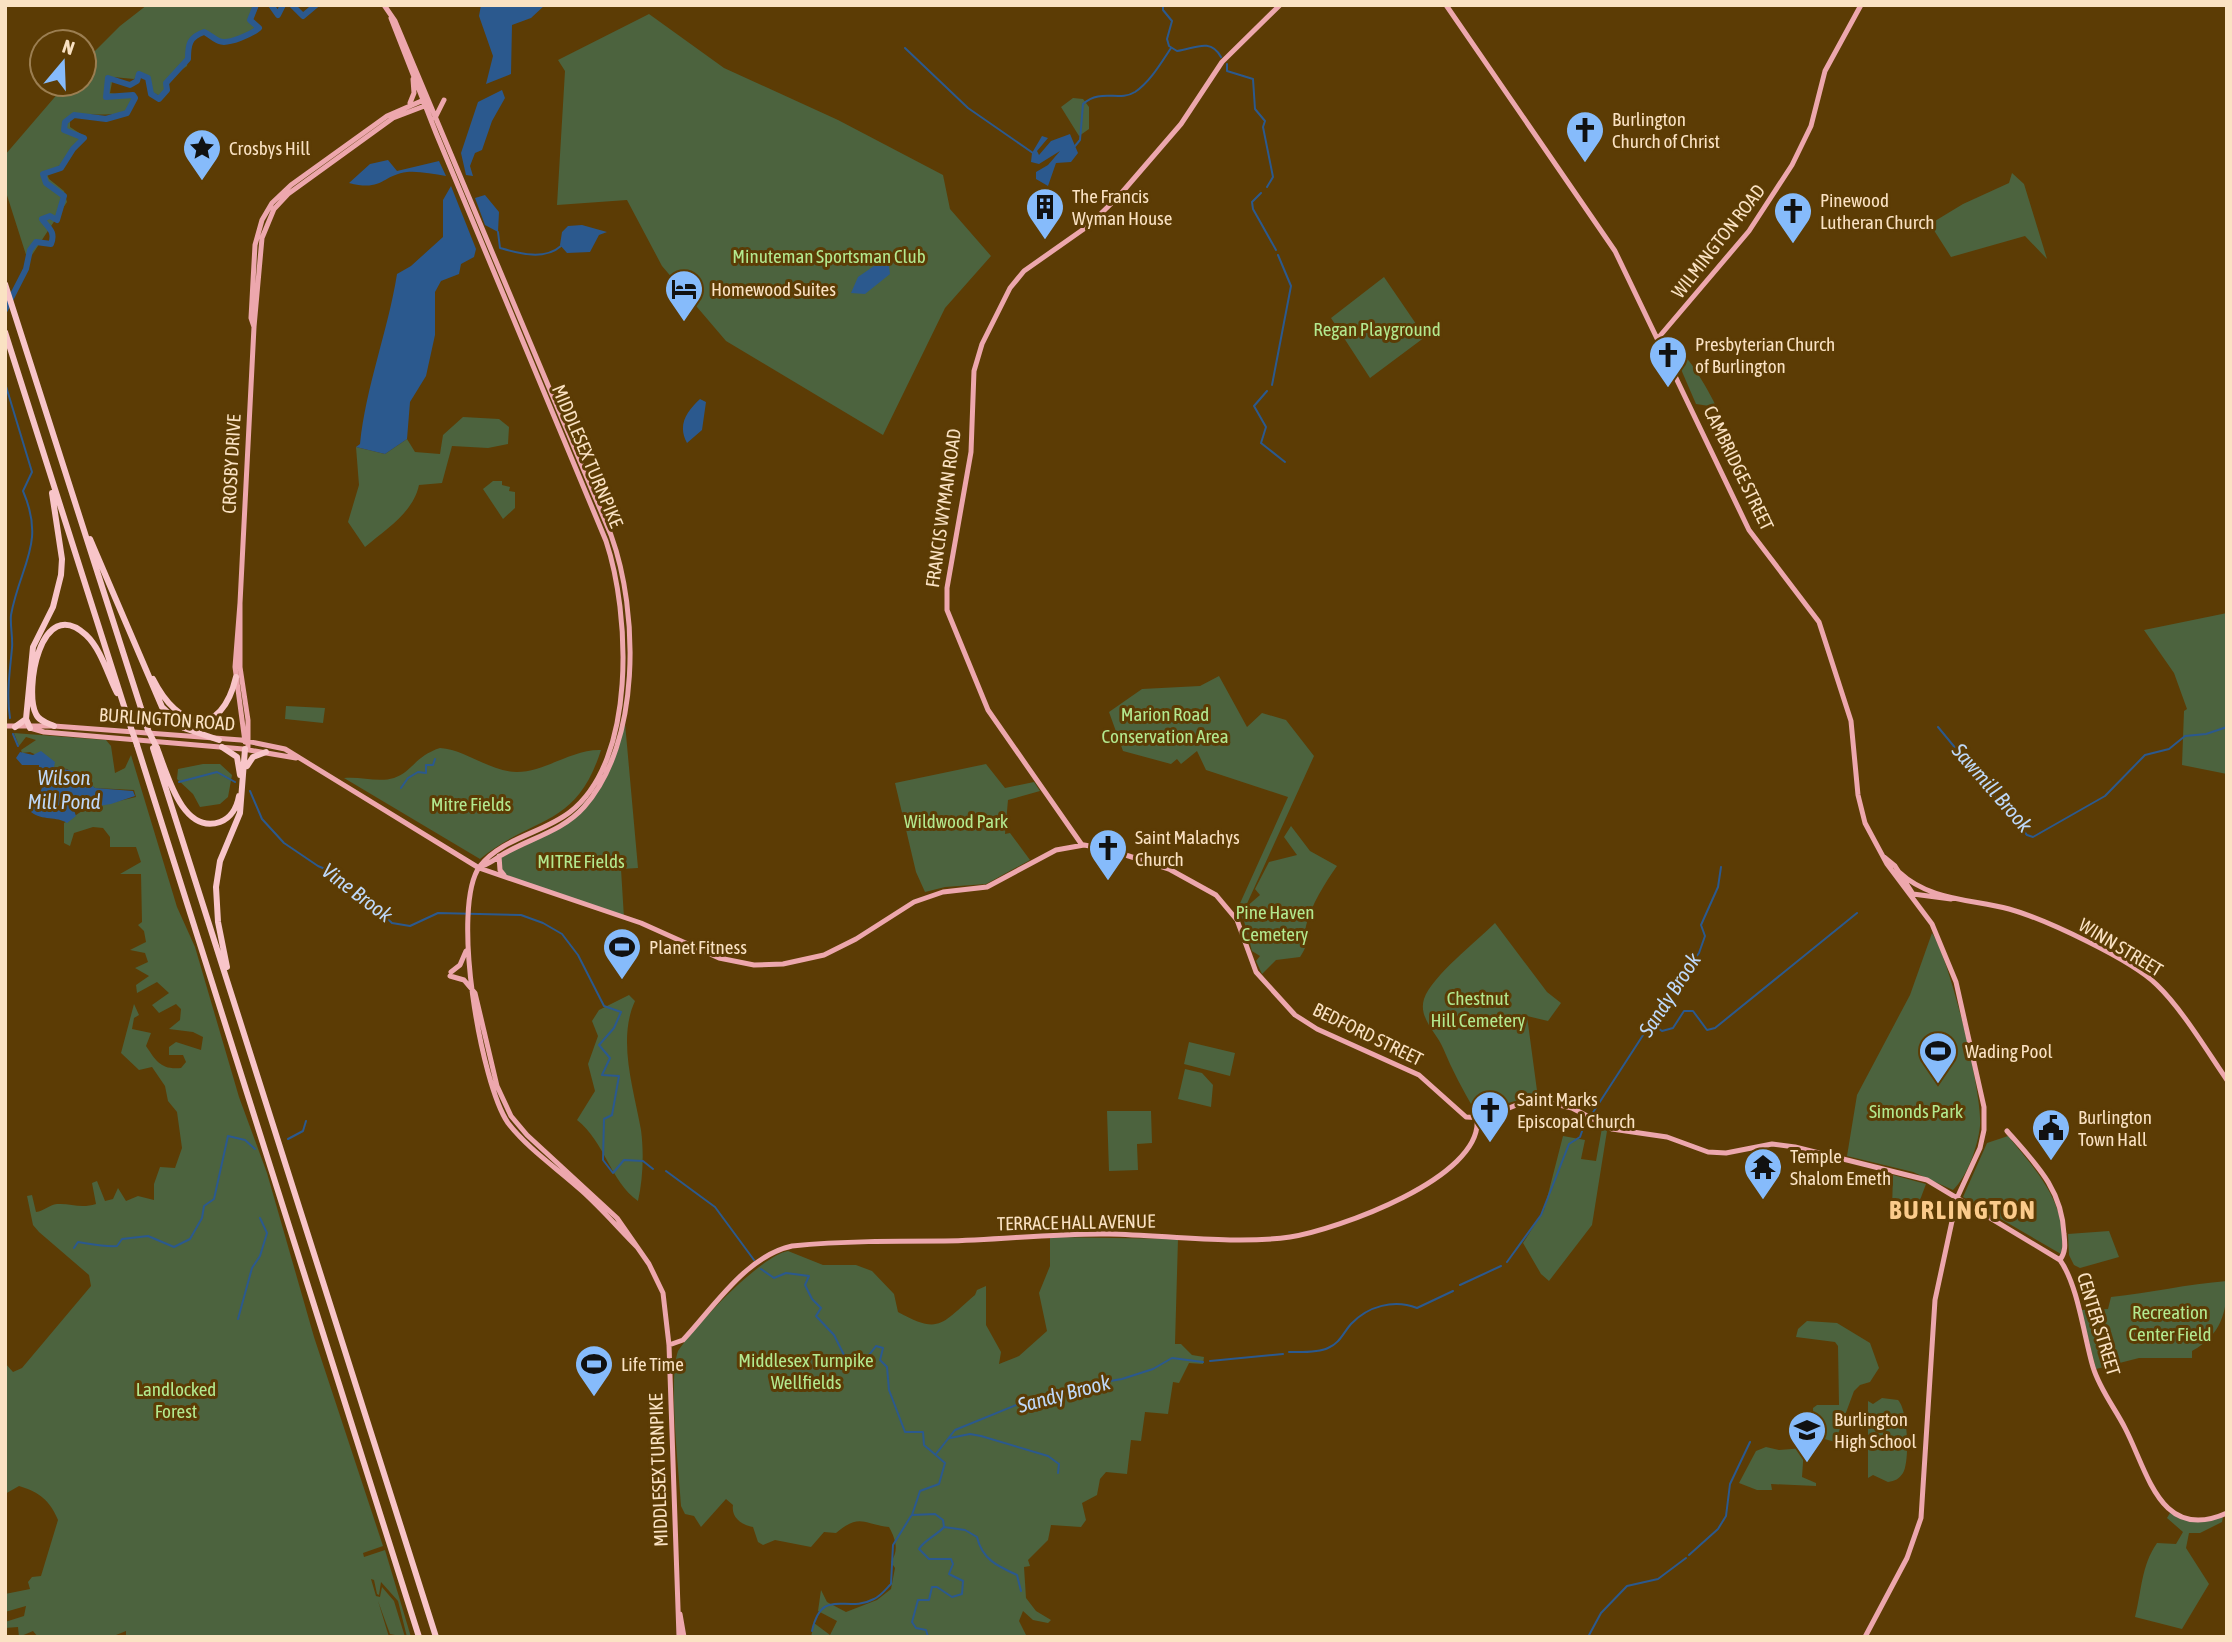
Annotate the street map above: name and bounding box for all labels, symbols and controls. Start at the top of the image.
north arrow [28,28,98,98]
text: N [60,35,77,59]
place label: Burlington Church of Christ [1612,108,1720,152]
church icon: Burlington Church of Christ [1564,109,1606,164]
place icon: Crosbys Hill [181,127,223,182]
place label: Crosbys Hill [229,137,310,159]
street label: WILMINGTON ROAD [1667,180,1769,302]
place label: The Francis Wyman House [1072,185,1172,229]
building icon: The Francis Wyman House [1024,186,1066,241]
place label: Pinewood Lutheran Church [1820,189,1935,233]
church icon: Pinewood Lutheran Church [1772,190,1814,245]
park label: Minuteman Sportsman Club [732,245,926,267]
hotel icon: Homewood Suites [663,268,705,323]
place label: Homewood Suites [711,278,836,300]
park label: Regan Playground [1313,318,1441,340]
place label: Presbyterian Church of Burlington [1695,333,1835,377]
church icon: Presbyterian Church of Burlington [1647,334,1689,389]
street label: MIDDLESEX TURNPIKE [548,381,628,531]
street label: CAMBRIDGE STREET [1699,402,1779,534]
street label: CROSBY DRIVE [217,414,245,514]
street label: FRANCIS WYMAN ROAD [921,427,965,589]
street label: BURLINGTON ROAD [98,703,236,735]
park label: Marion Road Conservation Area [1101,703,1229,747]
water label: Sawmill Brook [1947,737,2038,837]
water label: Wilson Mill Pond [28,765,101,813]
park label: Mitre Fields [431,793,512,815]
park label: Wildwood Park [904,810,1009,832]
place label: Saint Malachys Church [1135,826,1240,870]
church icon: Saint Malachys Church [1087,827,1129,882]
park label: MITRE Fields [537,850,625,872]
water label: Vine Brook [318,858,398,927]
park label: Pine Haven Cemetery [1235,901,1315,945]
street label: WINN STREET [2075,913,2168,981]
sports icon: Planet Fitness [601,926,643,981]
place label: Planet Fitness [649,936,747,958]
water label: Sandy Brook [1633,948,1705,1042]
park label: Chestnut Hill Cemetery [1431,987,1526,1031]
street label: BEDFORD STREET [1309,998,1427,1070]
sports icon: Wading Pool [1917,1030,1959,1085]
place label: Wading Pool [1965,1040,2052,1062]
place label: Saint Marks Episcopal Church [1517,1088,1635,1132]
church icon: Saint Marks Episcopal Church [1469,1089,1511,1144]
park label: Simonds Park [1869,1100,1964,1122]
place label: Burlington Town Hall [2078,1106,2152,1150]
public building icon: Burlington Town Hall [2030,1107,2072,1162]
place label: Temple Shalom Emeth [1790,1145,1891,1189]
temple icon: Temple Shalom Emeth [1742,1146,1784,1201]
district label: BURLINGTON [1889,1195,2037,1225]
street label: TERRACE HALL AVENUE [997,1210,1155,1234]
street label: CENTER STREET [2073,1270,2125,1379]
park label: Recreation Center Field [2128,1301,2212,1345]
sports icon: Life Time [573,1343,615,1398]
park label: Middlesex Turnpike Wellfields [738,1349,874,1393]
place label: Life Time [621,1353,684,1375]
water label: Sandy Brook [1014,1369,1113,1417]
park label: Landlocked Forest [136,1378,216,1422]
street label: MIDDLESEX TURNPIKE [644,1393,672,1547]
place label: Burlington High School [1834,1408,1917,1452]
school or university icon: Burlington High School [1786,1409,1828,1464]

